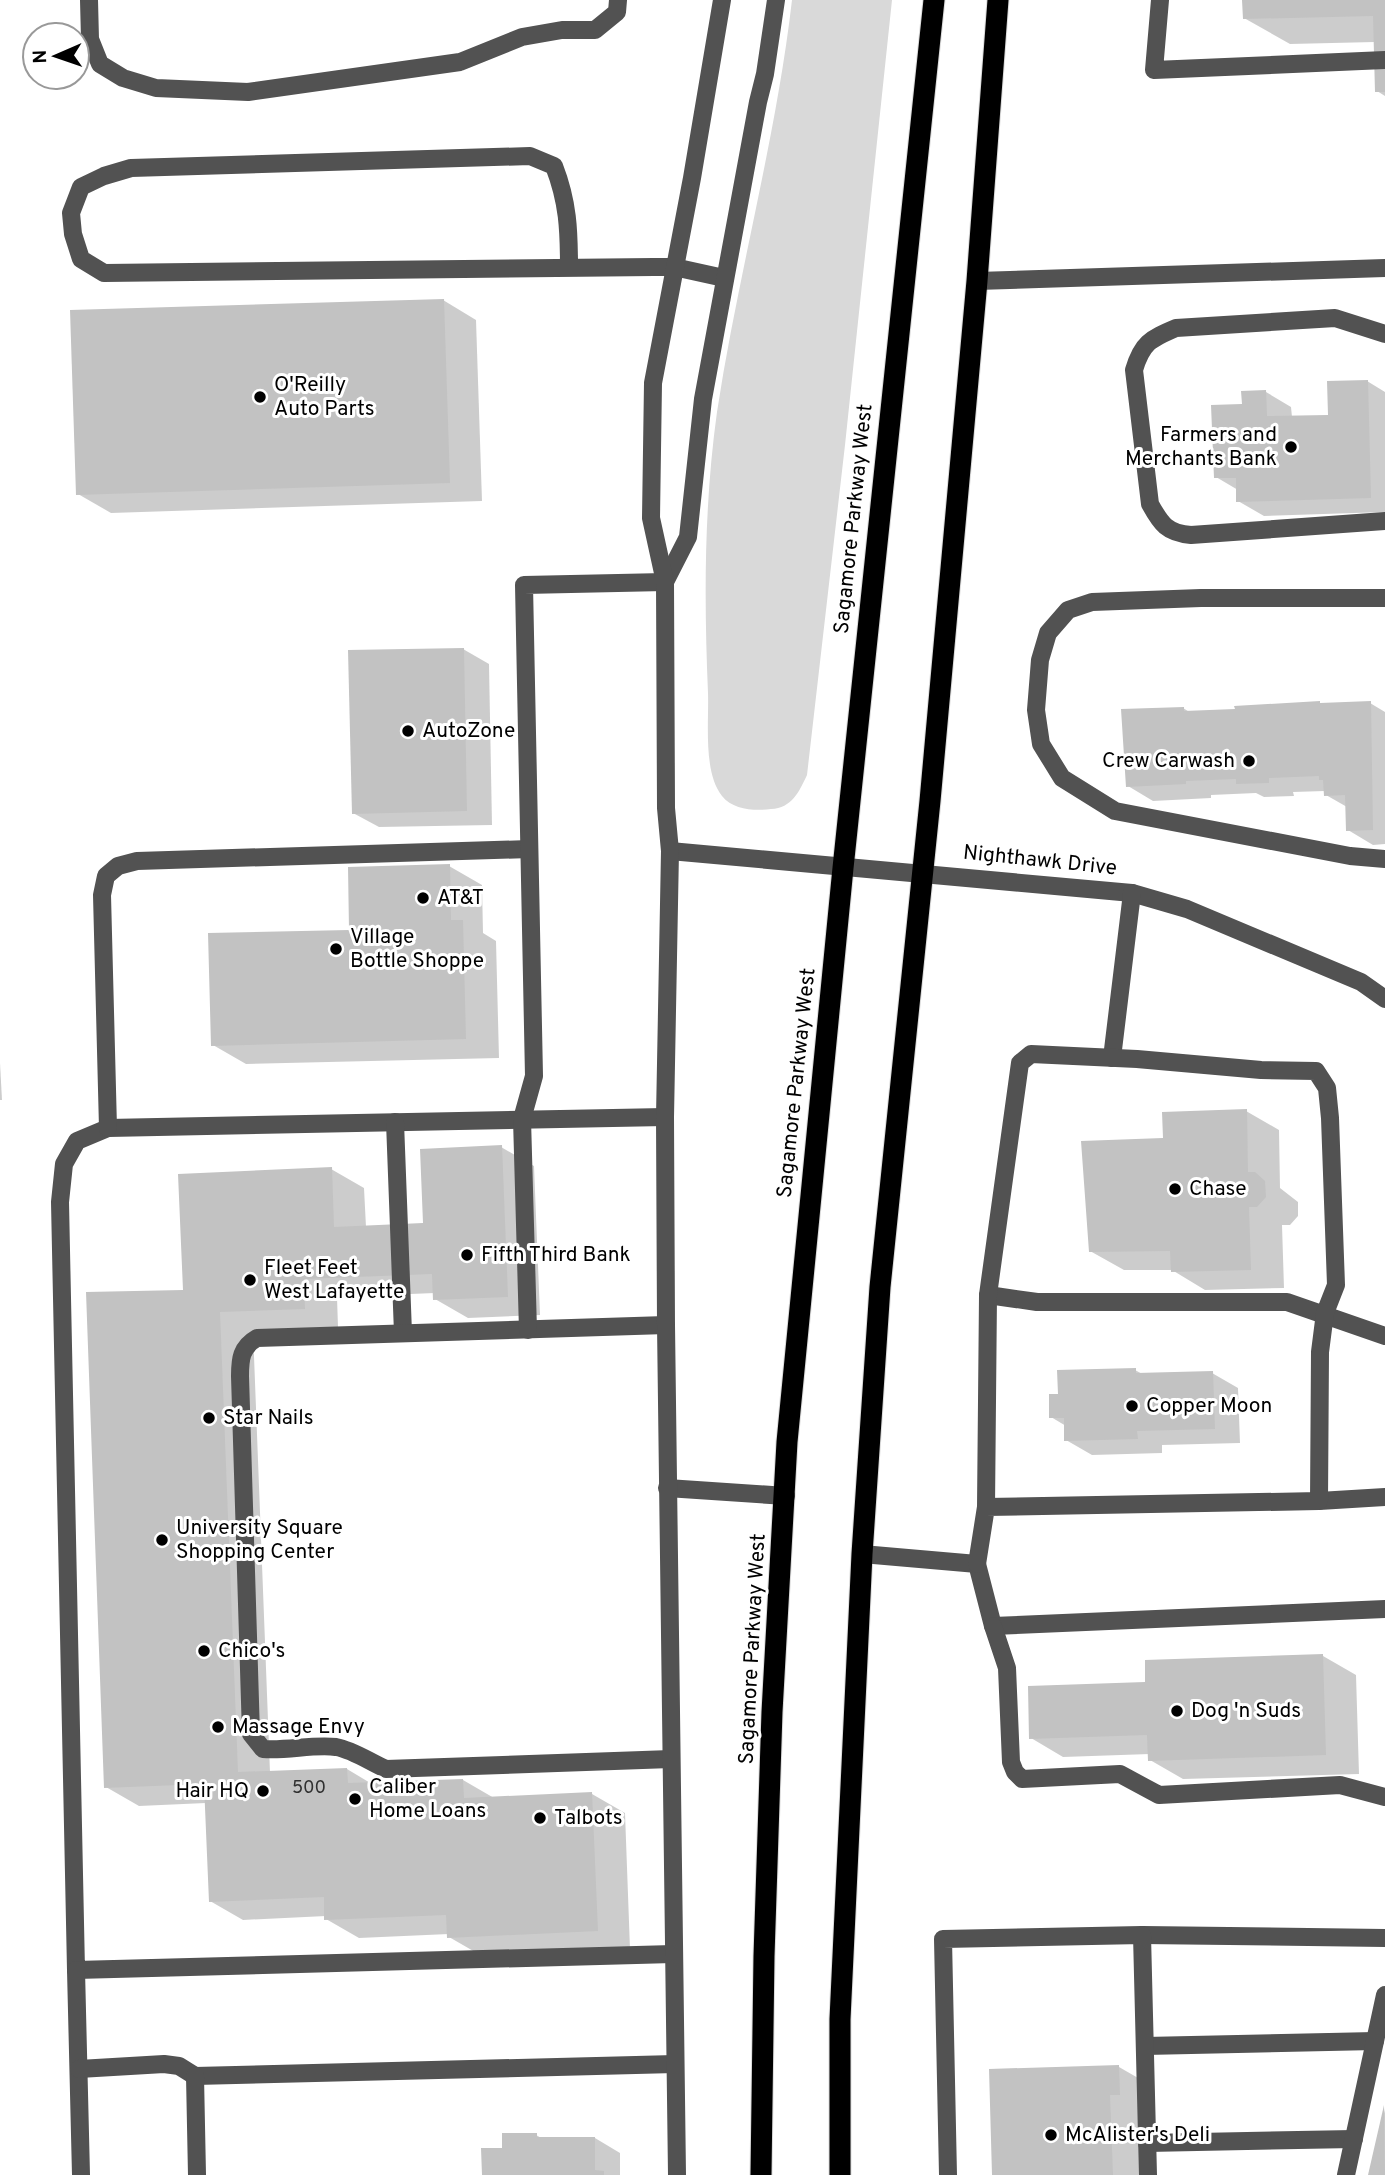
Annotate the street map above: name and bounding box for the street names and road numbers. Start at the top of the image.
street label: Sagamore Parkway West [828,403,880,635]
street label: Nighthawk Drive [962,839,1118,883]
street label: Sagamore Parkway West [771,967,823,1199]
street label: Sagamore Parkway West [733,1533,773,1765]

